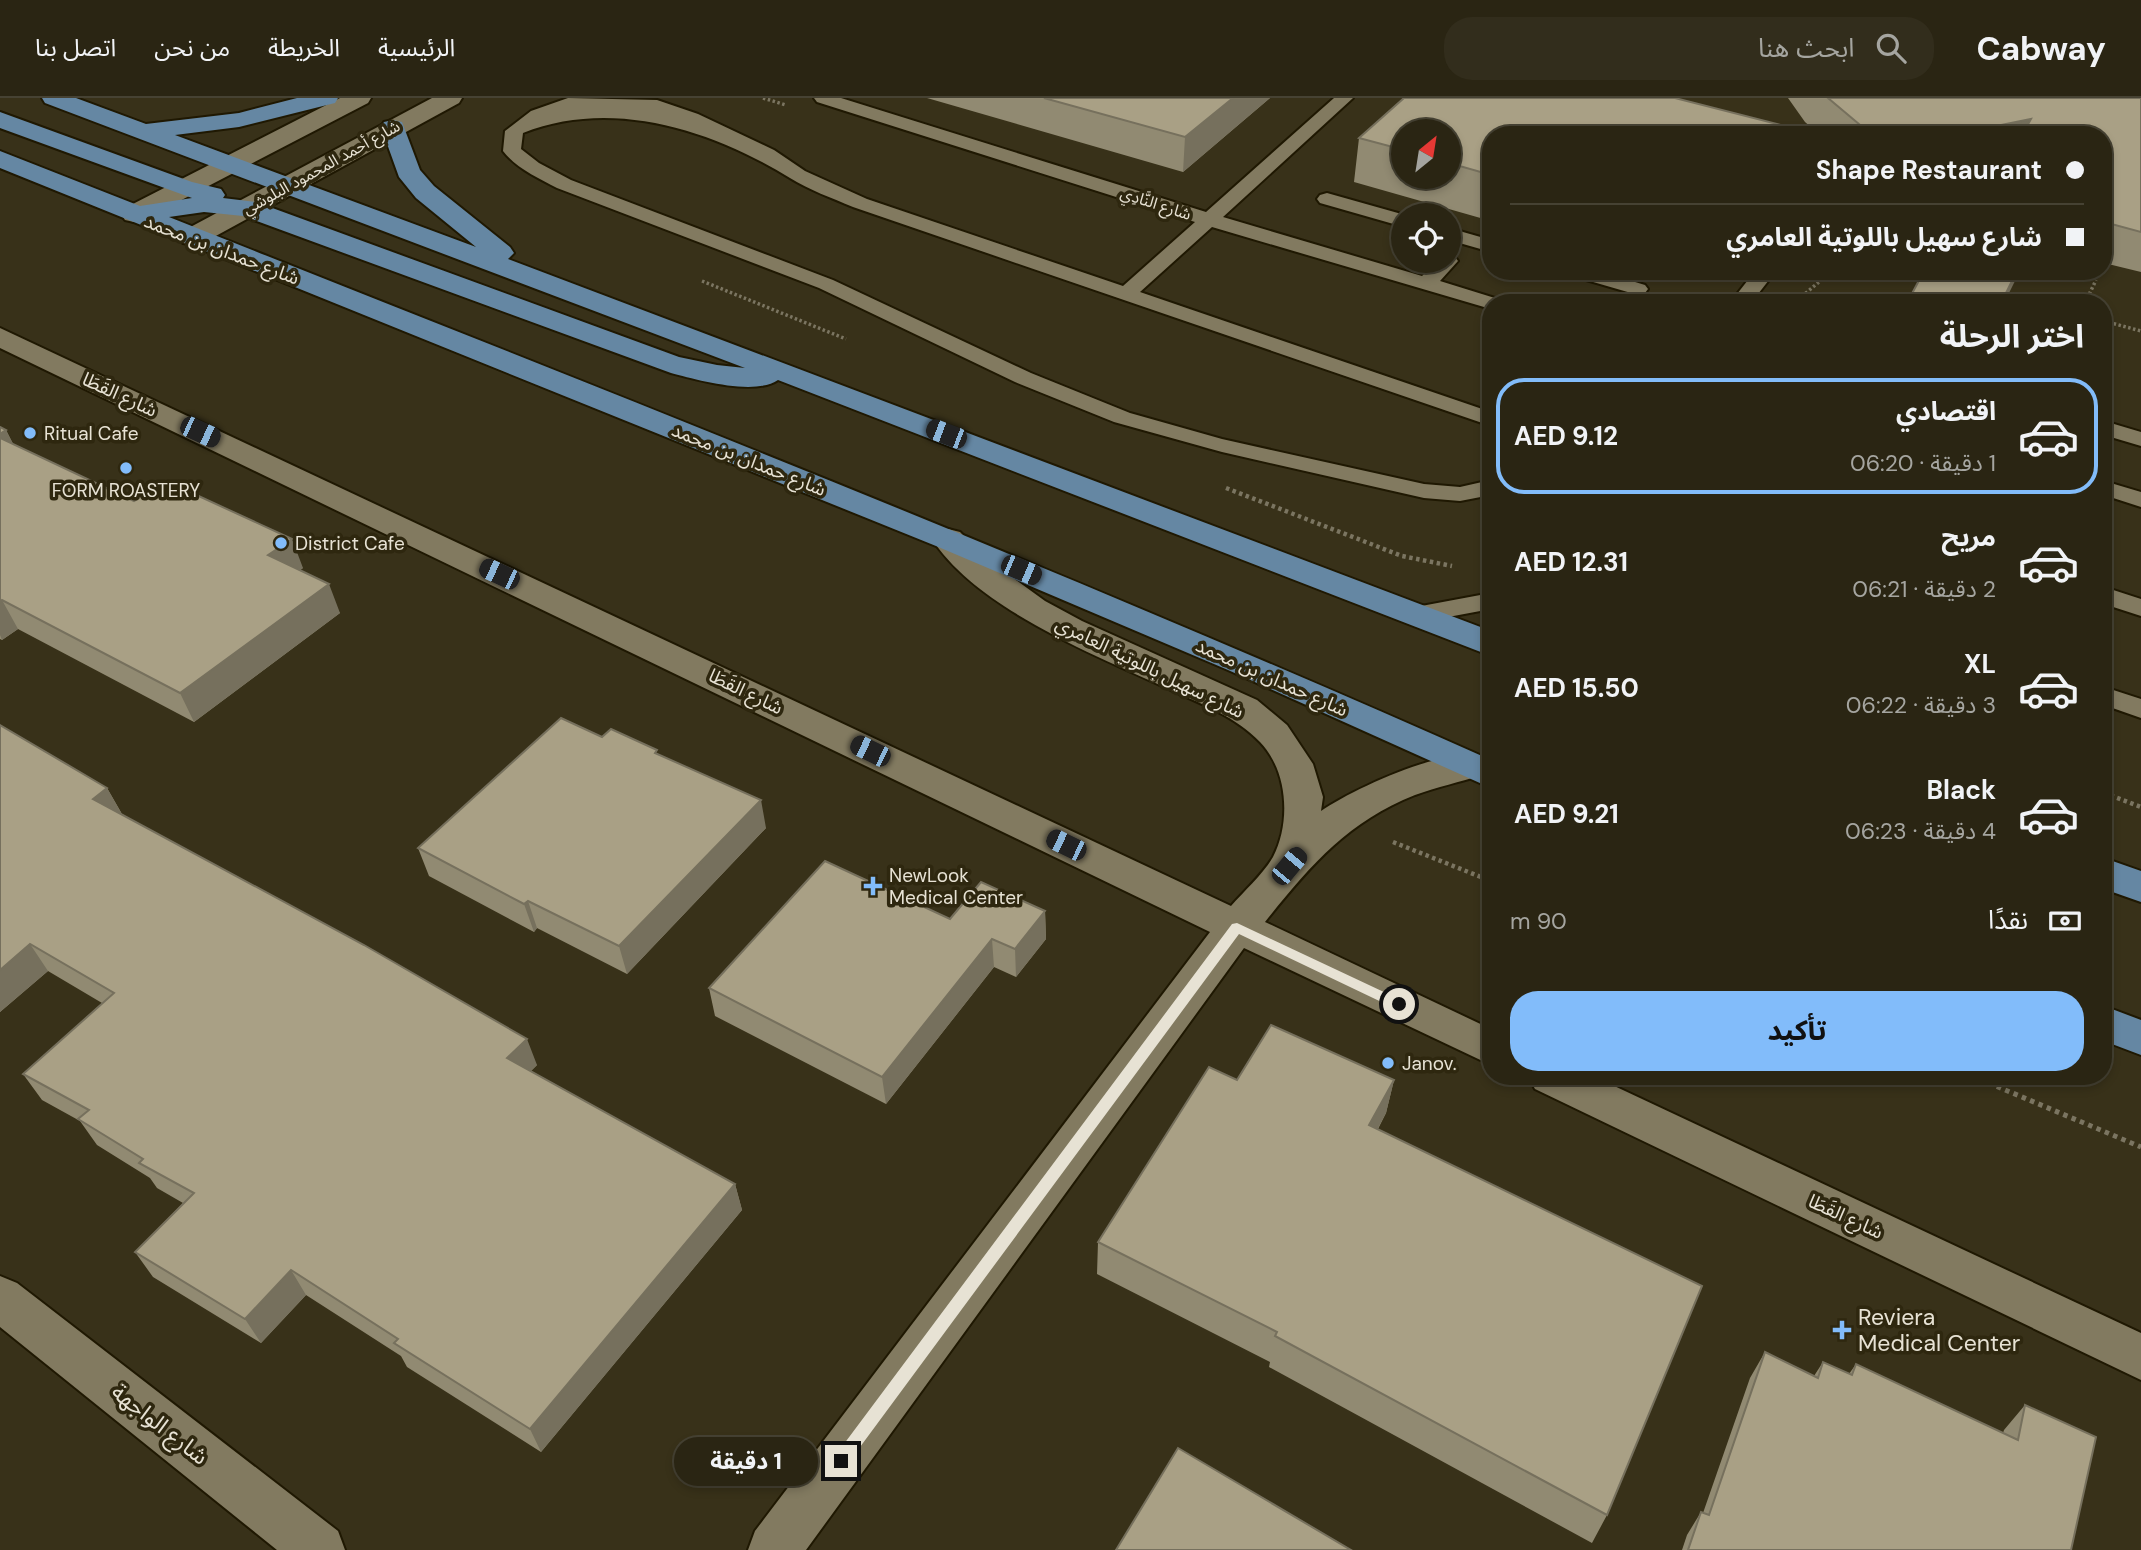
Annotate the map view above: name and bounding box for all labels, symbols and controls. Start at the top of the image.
search box [1444,17,1934,80]
text: Cabway [1976,27,2106,70]
icon: search [1872,29,1910,67]
text: ابحث هنا [1758,31,1854,65]
text: اتصل بنا [35,32,116,63]
text: من نحن [154,32,230,63]
text: الخريطة [268,32,340,63]
text: الرئيسية [378,32,455,63]
street label: شارع أحمد المحمود البلوشي [239,115,405,221]
north arrow [1391,119,1461,189]
map controls [1391,119,1461,273]
text: Shape Restaurant [1816,153,2042,187]
street label: شارع النَّادِي [1117,182,1194,227]
button: locate [1391,203,1461,273]
street label: شارع حمدان بن محمد [140,208,303,291]
text: شارع سهيل باللوتية العامري [1726,220,2042,254]
text: اختر الرحلة [1940,315,2084,357]
street label: شارع القَطَا [78,366,161,424]
text: اقتصادي [1896,394,1996,428]
icon: car [2017,405,2080,468]
car [177,414,224,450]
street label: شارع حمدان بن محمد [668,417,830,503]
car [923,417,970,451]
text: AED 9.12 [1514,419,1618,453]
place label: Ritual Cafe [44,421,139,446]
marker: Ritual Cafe [22,425,38,441]
text: 1 دقيقة · 06:20 [1850,448,1996,478]
marker: FORM ROASTERY [118,460,134,476]
place label: FORM ROASTERY [52,478,200,503]
text: مريح [1941,520,1996,554]
place label: District Cafe [295,531,405,556]
icon: car [2017,531,2080,594]
marker: District Cafe [273,535,289,551]
text: AED 12.31 [1514,545,1628,579]
car [998,552,1045,588]
car [476,556,523,592]
text: 2 دقيقة · 06:21 [1852,574,1996,604]
street label: شارع سهيل باللوتية العامري [1050,611,1248,726]
street label: شارع حمدان بن محمد [1191,633,1352,723]
text: XL [1964,647,1996,681]
icon: car [2017,657,2080,720]
street label: شارع القَطَا [704,663,787,721]
text: AED 15.50 [1514,671,1639,705]
text: 3 دقيقة · 06:22 [1846,690,1996,720]
car [847,732,894,770]
text: Black [1926,773,1996,807]
icon: car [2017,783,2080,846]
text: AED 9.21 [1514,797,1619,831]
text: 4 دقيقة · 06:23 [1845,816,1996,846]
car [1043,826,1090,864]
car [1268,843,1311,889]
place label: NewLook Medical Center [889,863,1023,910]
marker: NewLook Medical Center [863,876,883,896]
icon: cash [2046,902,2084,940]
text: نقدًا [1988,903,2028,937]
text: 90 m [1510,906,1567,936]
route start [1383,988,1415,1020]
button: تأكيد [1510,991,2084,1071]
place label: Janov. [1402,1051,1457,1076]
marker: Janov. [1380,1055,1396,1071]
street label: شارع القَطَا [1804,1188,1887,1246]
place label: Reviera Medical Center [1858,1302,2020,1358]
marker: Reviera Medical Center [1832,1320,1852,1340]
street label: شارع الواجهة [104,1377,215,1473]
callout: 1 دقيقة [673,1436,816,1486]
route end [825,1445,857,1477]
text: 1 دقيقة [710,1446,782,1476]

